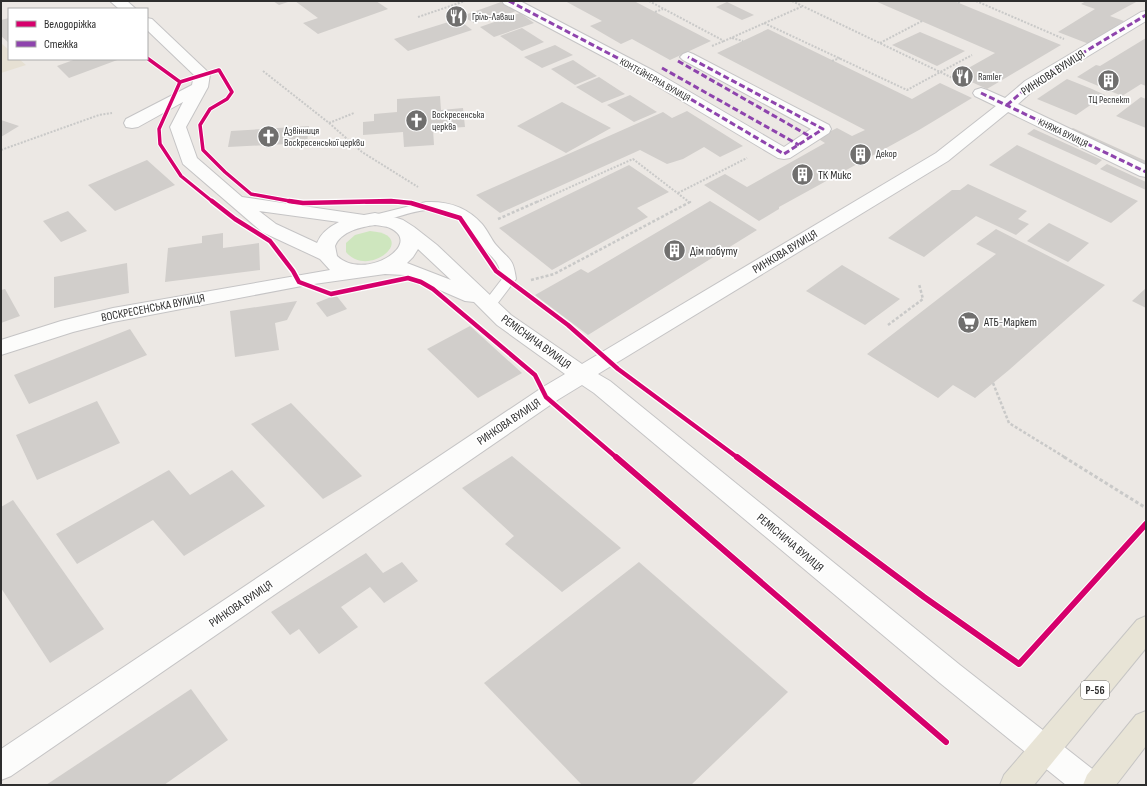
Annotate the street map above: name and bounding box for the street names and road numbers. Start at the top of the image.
street label: РИНКОВА ВУЛИЦЯ [1018,47,1088,99]
street label: КОНТЕЙНЕРНА ВУЛИЦЯ [618,56,692,104]
street label: КНЯЖА ВУЛИЦЯ [1036,116,1090,150]
street label: РИНКОВА ВУЛИЦЯ [750,227,820,277]
street label: ВОСКРЕСЕНСЬКА ВУЛИЦЯ [100,291,206,325]
street label: РЕМІСНИЧА ВУЛИЦЯ [498,312,574,372]
street label: РИНКОВА ВУЛИЦЯ [474,395,544,449]
street label: РЕМІСНИЧА ВУЛИЦЯ [753,511,827,575]
street label: РИНКОВА ВУЛИЦЯ [206,577,276,631]
road number: Р-56 [1081,681,1109,699]

